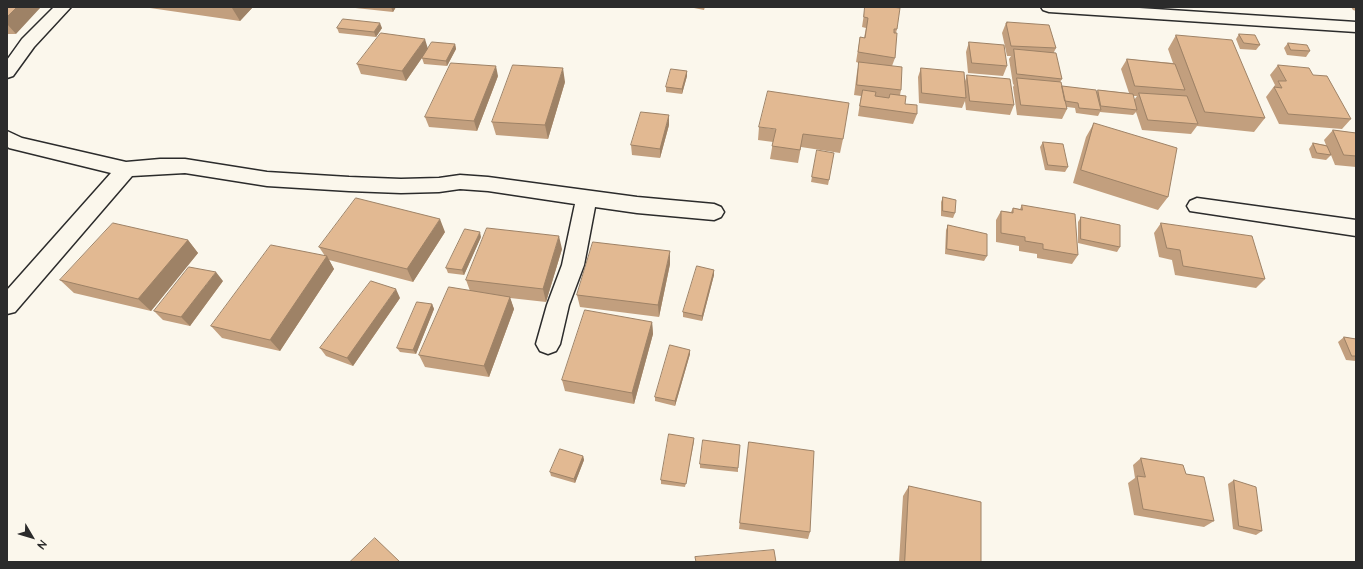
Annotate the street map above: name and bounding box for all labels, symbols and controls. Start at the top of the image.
north arrow [12,517,52,557]
text: N [34,537,50,552]

